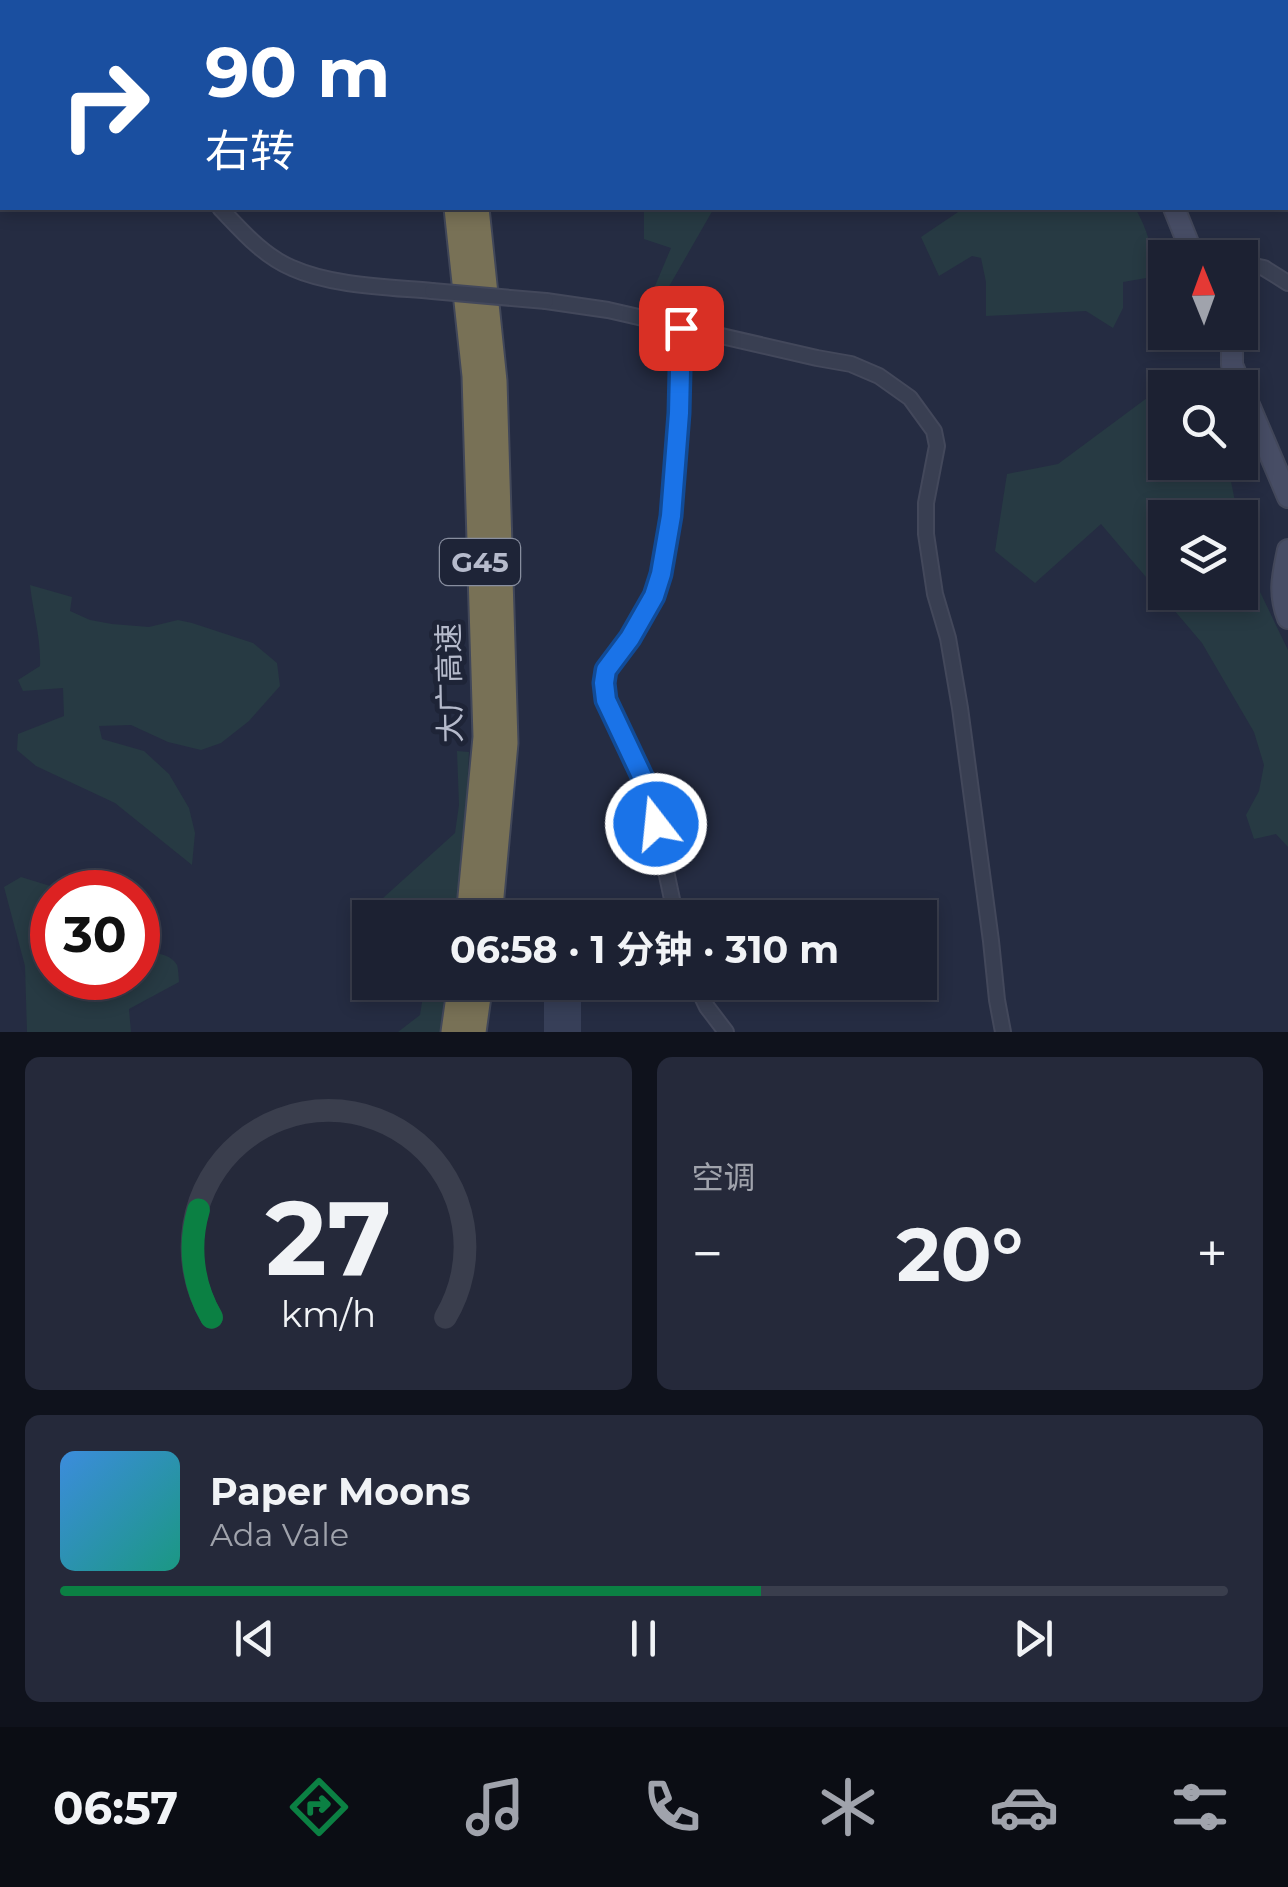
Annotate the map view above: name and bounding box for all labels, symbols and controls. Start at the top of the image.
text: 90 m [205,29,390,115]
icon: right [40,40,170,170]
text: 右转 [205,123,295,178]
north arrow [1148,240,1258,350]
map controls [1148,240,1258,610]
pin [639,286,724,371]
icon: arrive [654,301,709,356]
button: search [1148,370,1258,480]
button: layers [1148,500,1258,610]
road number: G45 [440,539,520,585]
street label: 大广高速 [430,623,469,743]
position arrow [604,772,708,876]
speed limit sign: 30 [30,870,160,1000]
text: 06:58 · 1 分钟 · 310 m [450,926,839,973]
text: 空调 [692,1158,756,1197]
text: 27 [265,1174,391,1301]
text: 20° [896,1208,1023,1300]
text: − [692,1220,723,1287]
text: + [1196,1220,1228,1287]
text: km/h [281,1292,376,1336]
text: Paper Moons [210,1468,471,1515]
text: Ada Vale [210,1515,349,1554]
icon: previous [227,1611,282,1666]
icon: pause [616,1611,671,1666]
icon: next [1006,1611,1061,1666]
icon: directions [284,1772,354,1842]
icon: music [460,1772,530,1842]
icon: phone [637,1772,707,1842]
icon: climate [813,1772,883,1842]
icon: car [989,1772,1059,1842]
icon: filters [1165,1772,1235,1842]
text: 06:57 [53,1780,178,1835]

